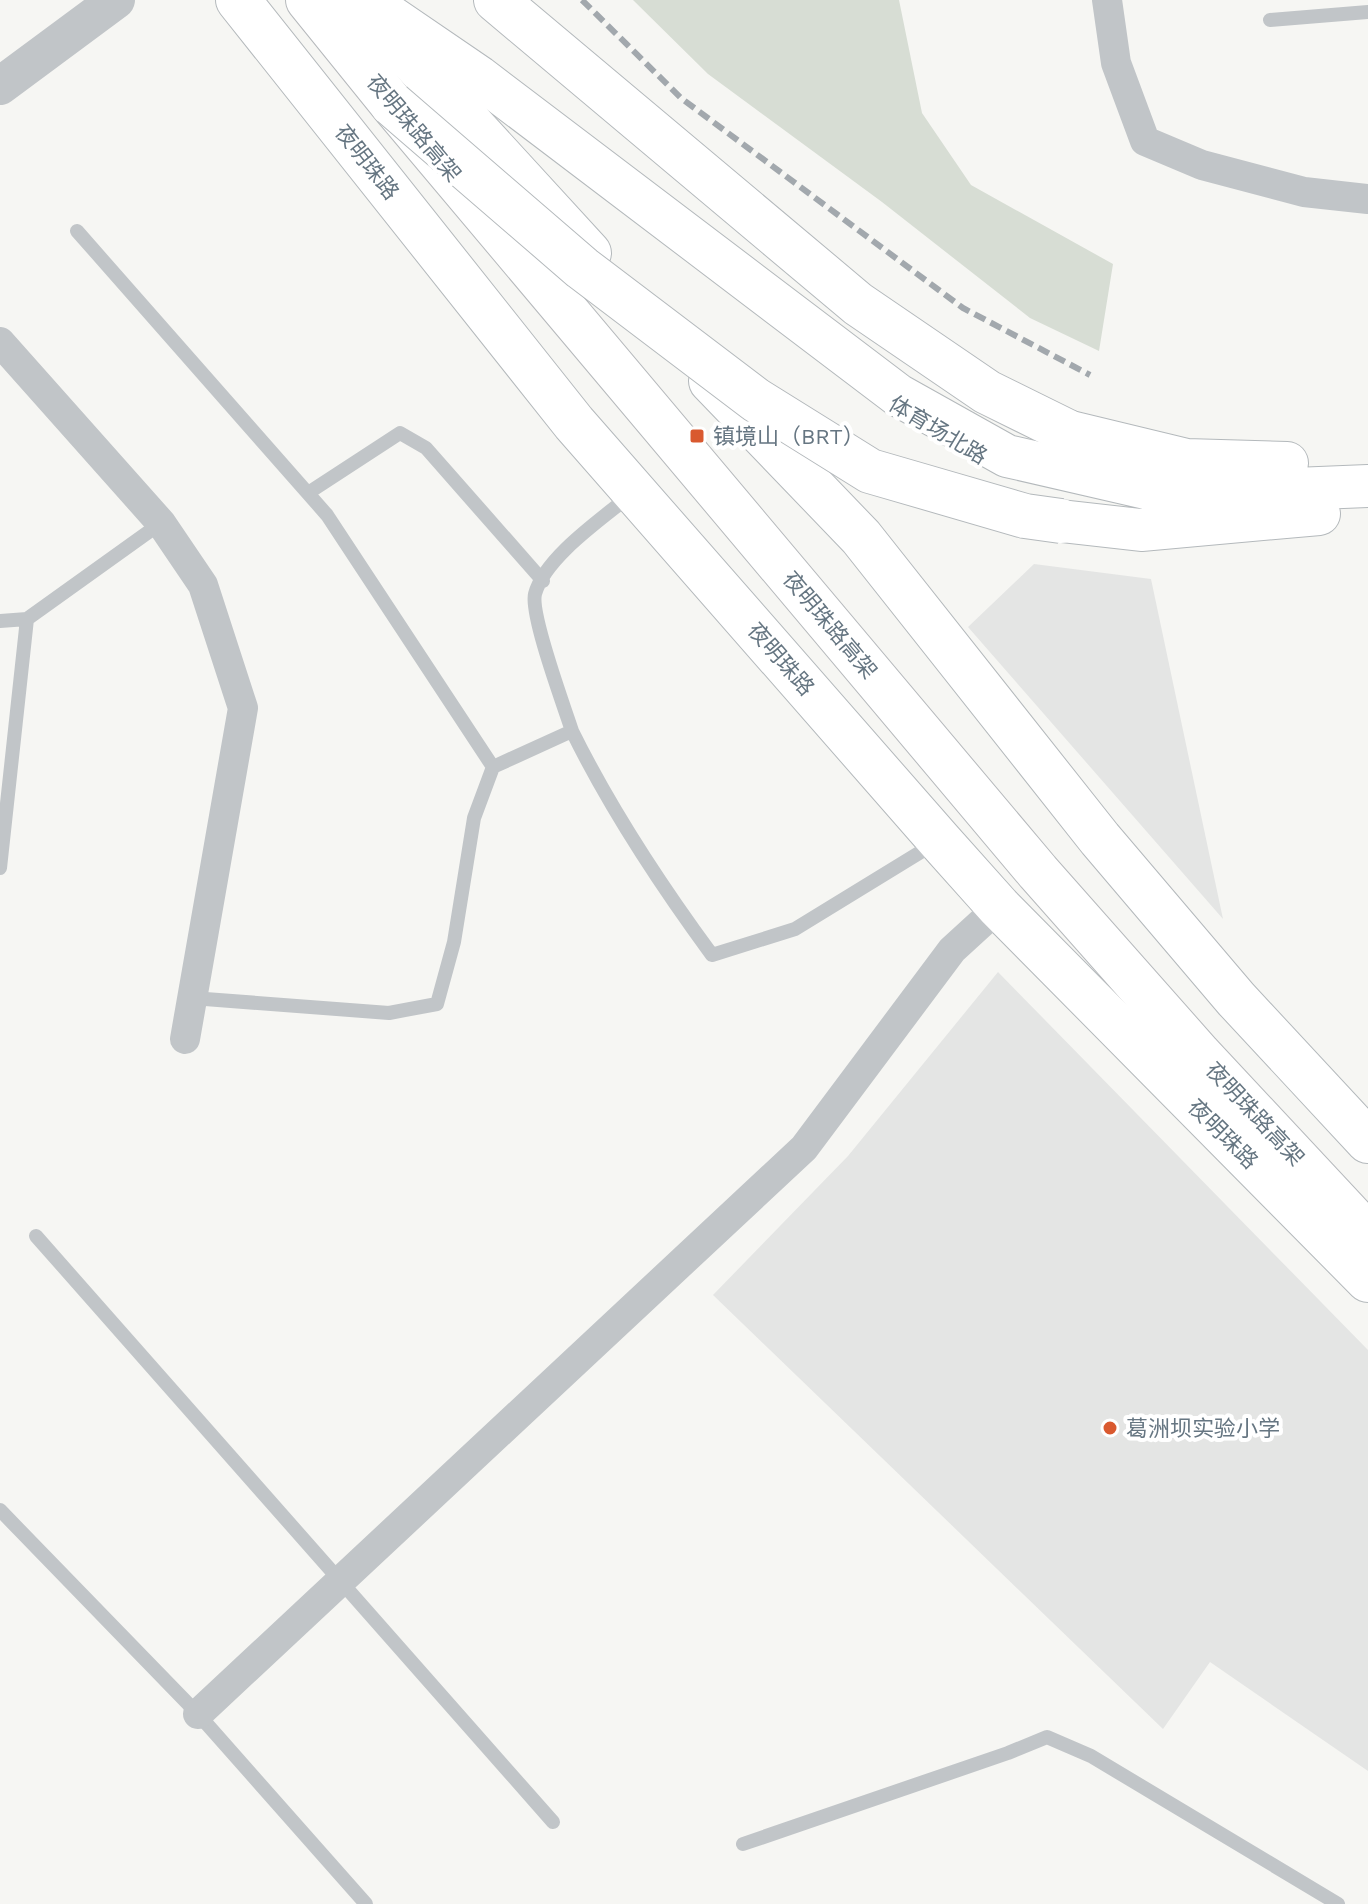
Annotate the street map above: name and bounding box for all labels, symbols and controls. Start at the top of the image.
street label: 夜明珠路高架 [361,69,467,187]
street label: 夜明珠路 [330,119,404,205]
street label: 体育场北路 [884,391,992,469]
place label: 镇境山（BRT） [713,424,865,449]
marker: 镇境山（BRT） [688,427,706,445]
street label: 夜明珠路高架 [777,566,883,684]
street label: 夜明珠路 [742,617,820,701]
street label: 夜明珠路高架 [1200,1057,1310,1171]
street label: 夜明珠路 [1183,1094,1263,1174]
place label: 葛洲坝实验小学 [1126,1416,1280,1441]
marker: 葛洲坝实验小学 [1101,1419,1119,1437]

